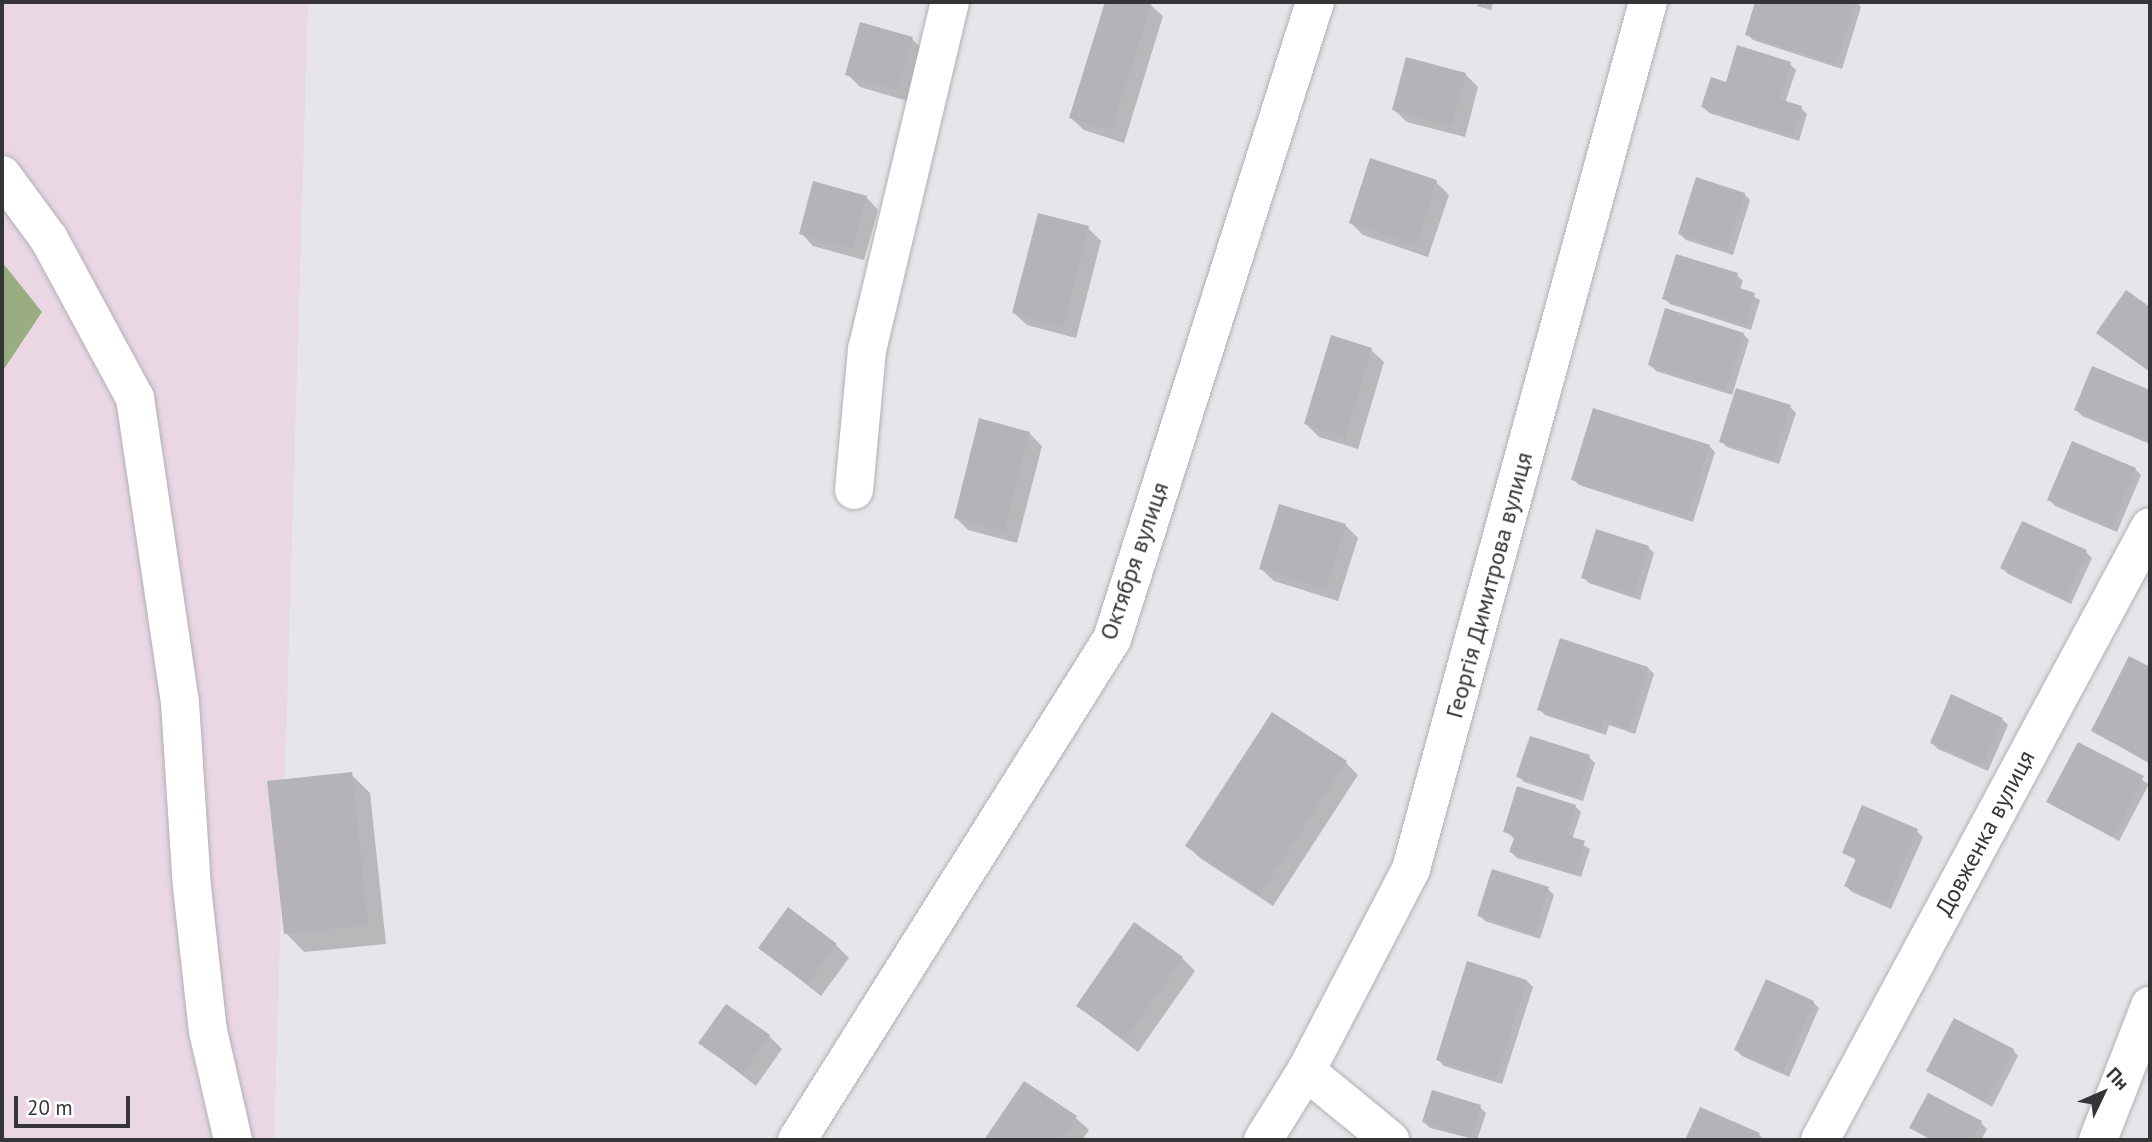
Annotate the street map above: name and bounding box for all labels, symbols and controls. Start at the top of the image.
street label: Георгія Димитрова вулиця [1440,449,1538,721]
street label: Октября вулиця [1094,478,1174,644]
street label: Довженка вулиця [1929,745,2041,921]
north arrow [2068,1058,2138,1128]
text: Пн [2102,1062,2134,1095]
scale bar [18,1082,133,1126]
text: 20 m [27,1094,73,1121]

